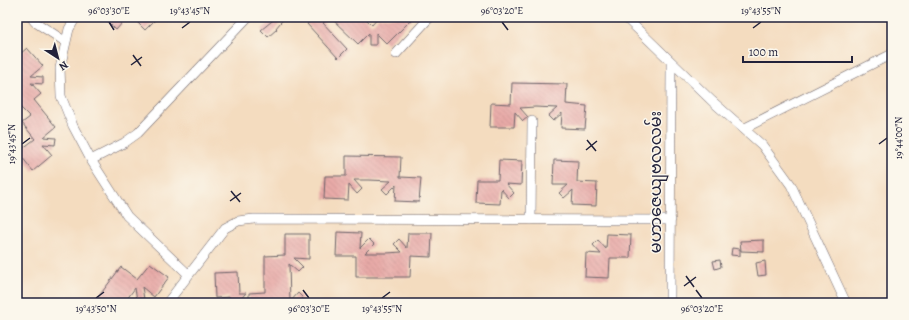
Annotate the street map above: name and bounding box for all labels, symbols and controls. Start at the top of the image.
text: 96°03'30"E [88,4,130,17]
text: 19°43'45"N [170,4,210,17]
text: 96°03'20"E [481,4,523,17]
text: 19°43'55"N [741,4,781,17]
north arrow [38,38,78,78]
scale bar [743,38,852,64]
text: 100 m [749,44,778,60]
text: N [56,57,71,74]
street label: မဟာဇေယျဗလလမ်း [644,111,669,253]
text: 19°44'00"N [892,117,905,159]
text: 19°43'45"N [5,124,18,164]
text: 19°43'50"N [75,302,117,315]
text: 96°03'30"E [288,302,330,315]
text: 19°43'55"N [362,302,402,315]
text: 96°03'20"E [681,302,723,315]

